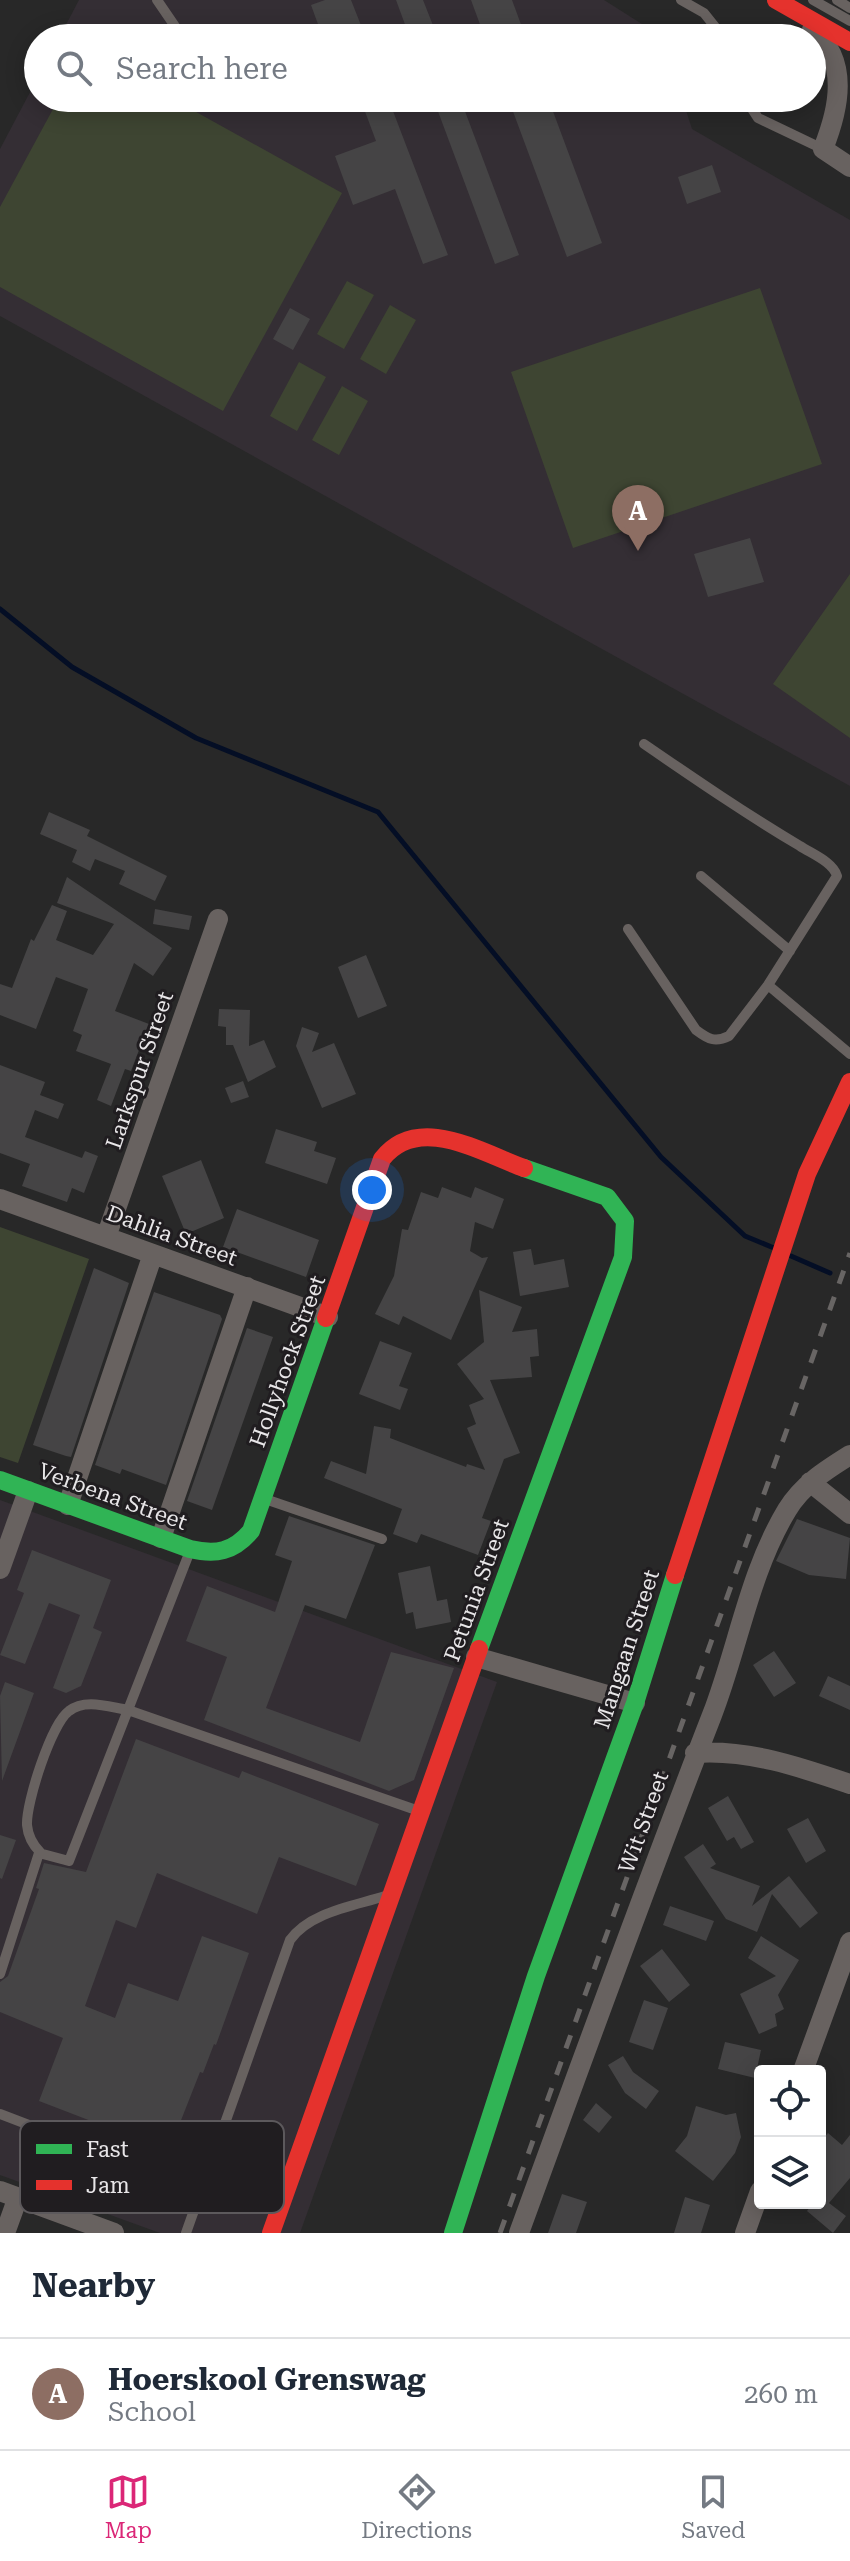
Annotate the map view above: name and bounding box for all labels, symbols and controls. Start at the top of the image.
search box [24,24,826,112]
icon: search [52,46,96,90]
text: Search here [116,51,288,86]
pin: A [612,485,664,551]
street label: Larkspur Street [101,988,178,1152]
your location [352,1170,392,1210]
street label: Dahlia Street [103,1200,241,1271]
street label: Hollyhock Street [245,1272,330,1450]
street label: Verbena Street [35,1458,191,1535]
street label: Petunia Street [439,1516,514,1665]
street label: Mangaan Street [589,1567,664,1732]
street label: Wit Street [614,1768,673,1876]
map controls [754,2065,826,2209]
button: locate [754,2065,826,2137]
legend [20,2121,284,2213]
text: Fast [86,2137,129,2162]
button: layers [754,2137,826,2209]
text: Jam [86,2173,130,2198]
text: Nearby [32,2265,155,2305]
text: Hoerskool Grenswag [108,2362,426,2397]
text: A [49,2379,67,2409]
text: 260 m [744,2379,818,2409]
text: School [108,2397,196,2427]
tab: Map [105,2470,152,2543]
tab: Directions [361,2470,472,2543]
tab: Saved [681,2470,745,2543]

